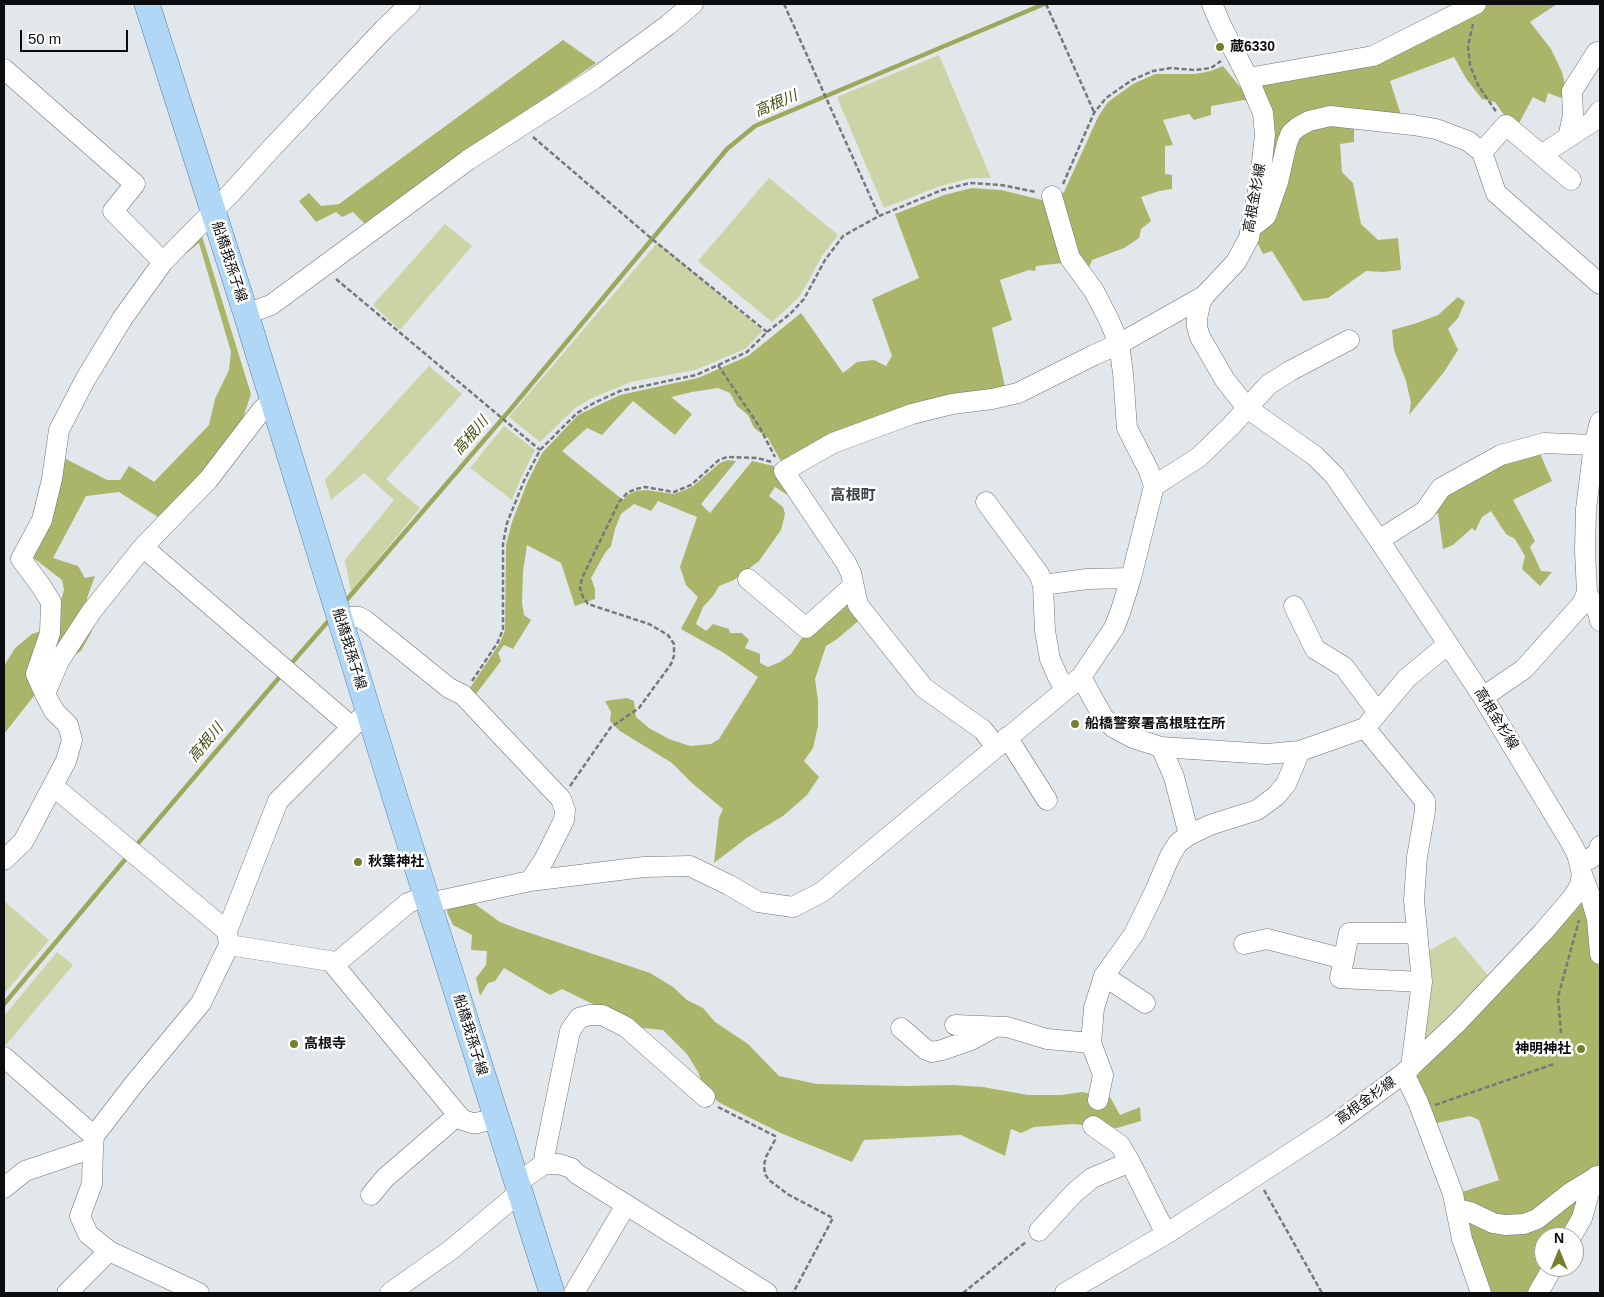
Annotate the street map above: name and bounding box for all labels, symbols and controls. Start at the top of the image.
scale bar [22,20,130,52]
text: 50 m [28,30,61,47]
place label: 蔵6330 [1230,39,1275,55]
marker: 蔵6330 [1214,41,1226,53]
water label: 高根川 [752,87,800,121]
street label: 高根金杉線 [1241,162,1269,234]
street label: 船橋我孫子線 [208,219,250,305]
water label: 高根川 [449,413,493,459]
district label: 高根町 [831,487,875,505]
street label: 船橋我孫子線 [329,606,369,692]
street label: 高根金杉線 [1470,685,1522,753]
place label: 船橋警察署高根駐在所 [1085,716,1225,732]
marker: 船橋警察署高根駐在所 [1069,718,1081,730]
water label: 高根川 [185,720,227,766]
place label: 秋葉神社 [368,854,424,870]
marker: 秋葉神社 [352,856,364,868]
street label: 船橋我孫子線 [450,992,490,1078]
place label: 高根寺 [304,1036,346,1052]
marker: 高根寺 [288,1038,300,1050]
place label: 神明神社 [1515,1041,1571,1057]
marker: 神明神社 [1575,1043,1587,1055]
street label: 高根金杉線 [1333,1074,1399,1128]
north arrow [1534,1227,1584,1277]
text: N [1554,1230,1564,1246]

